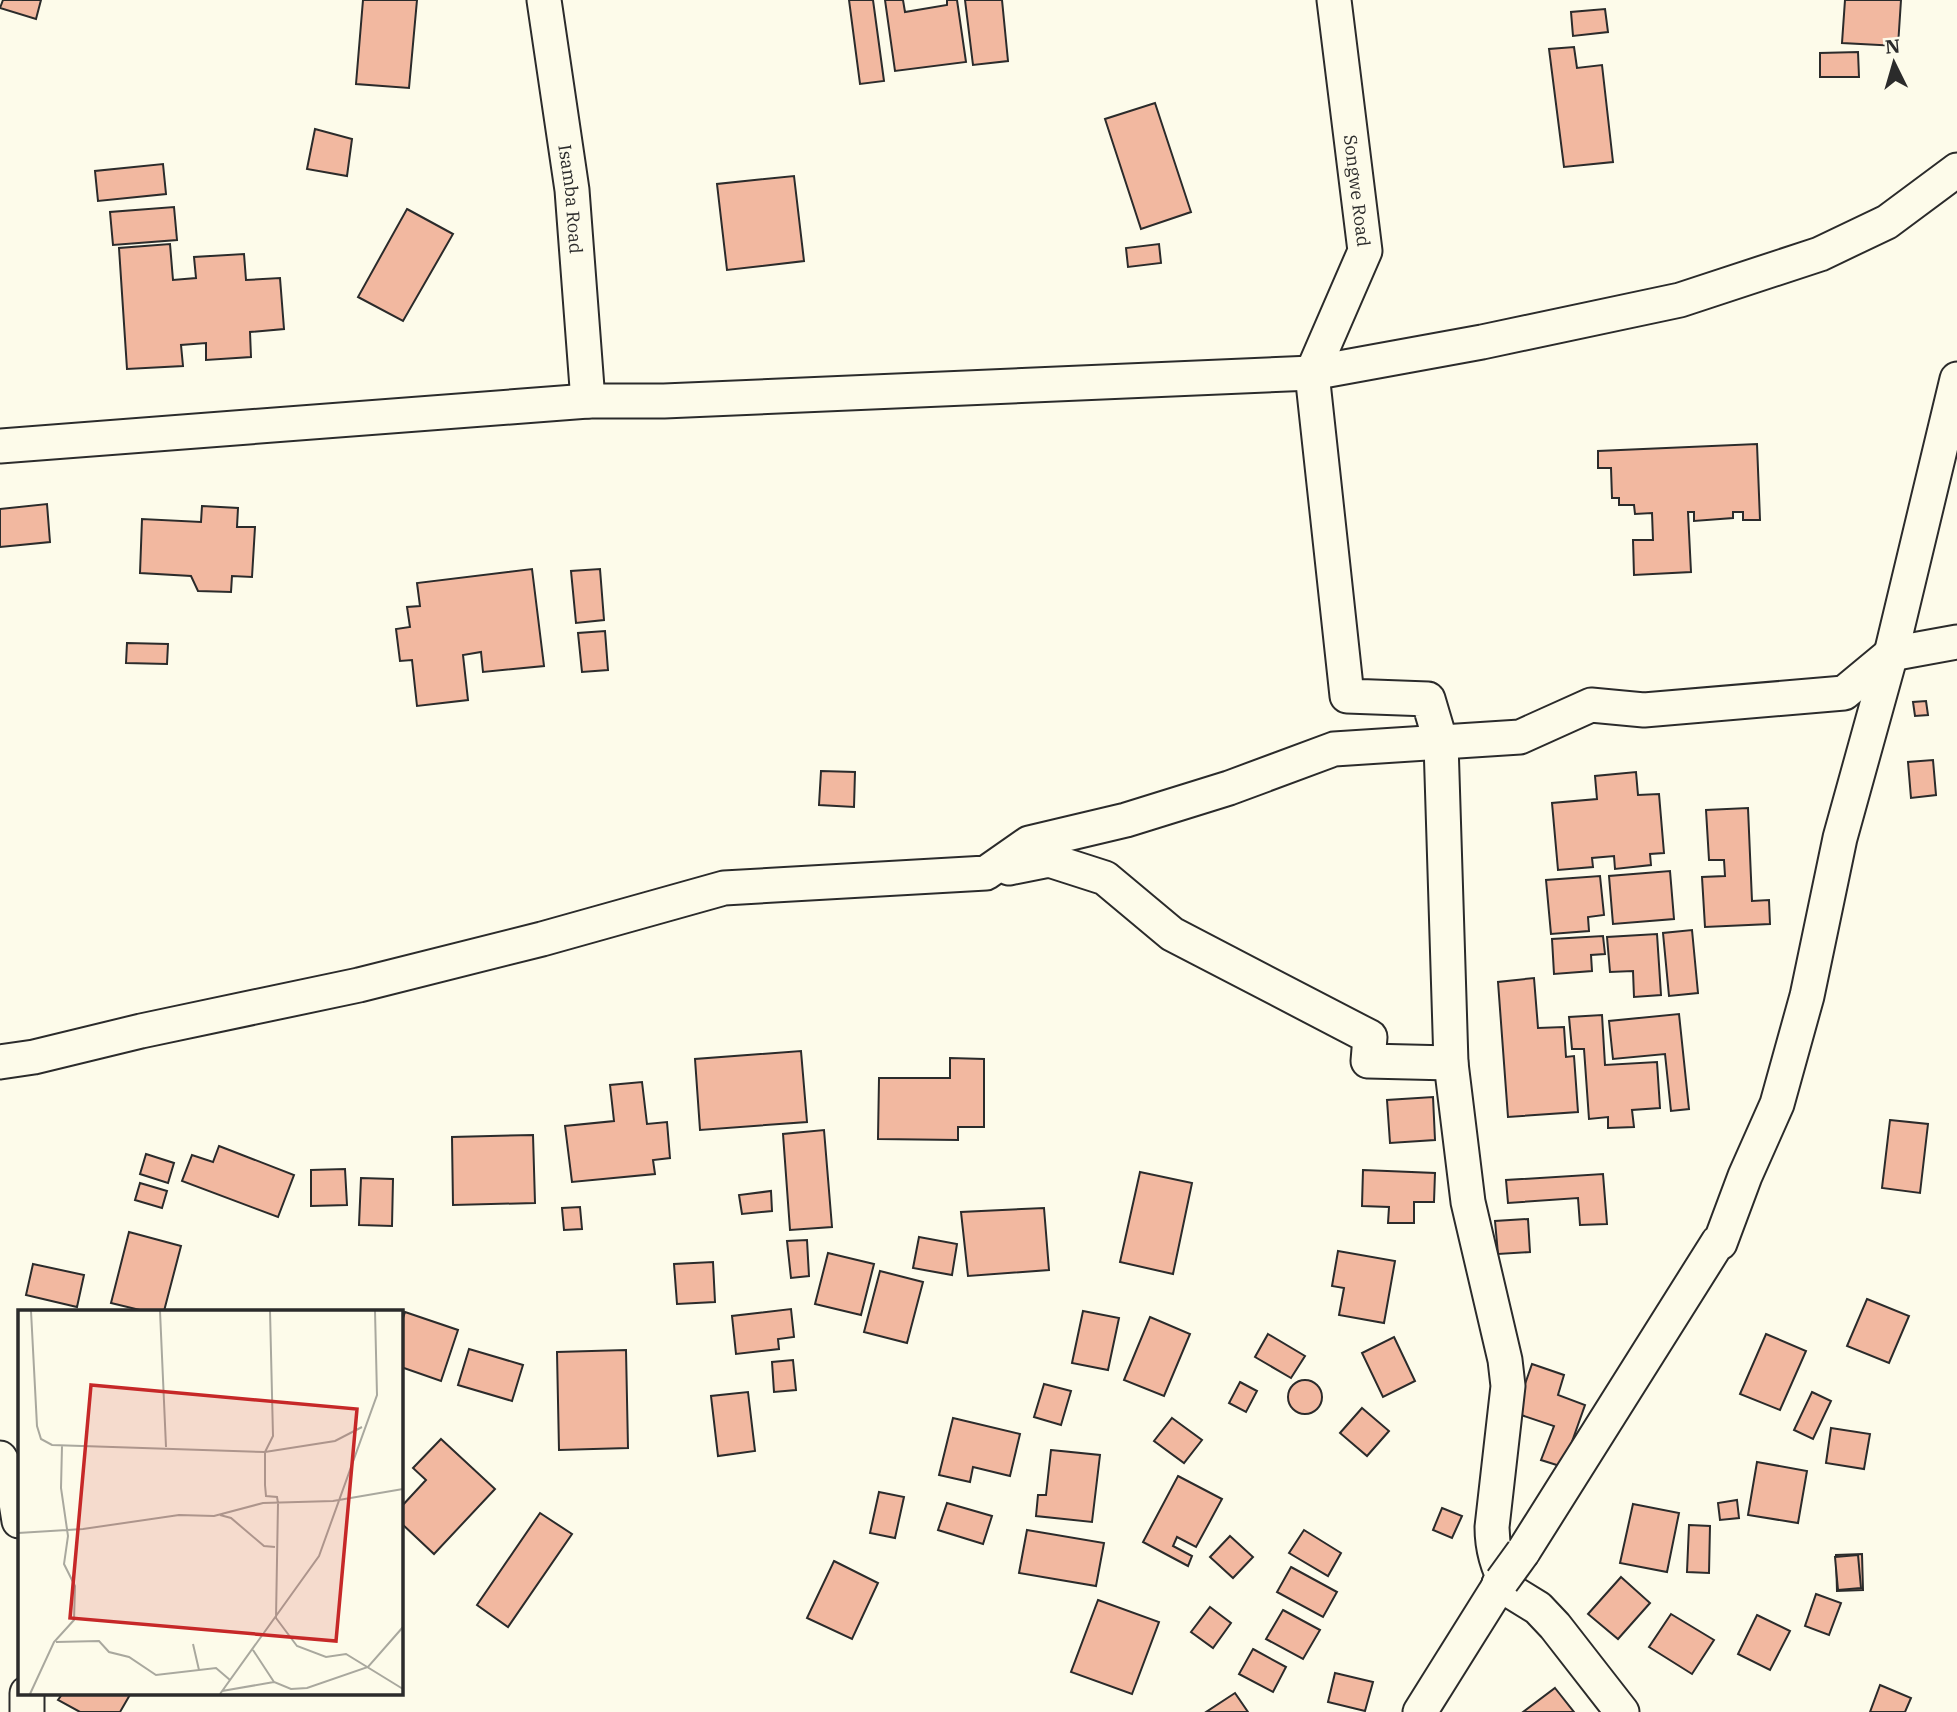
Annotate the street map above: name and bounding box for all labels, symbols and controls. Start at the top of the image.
north arrow [1859,28,1929,98]
text: N [1884,33,1901,59]
street label: Songwe Road [1339,133,1376,248]
street label: Isamba Road [554,143,588,255]
inset map [18,1310,402,1694]

